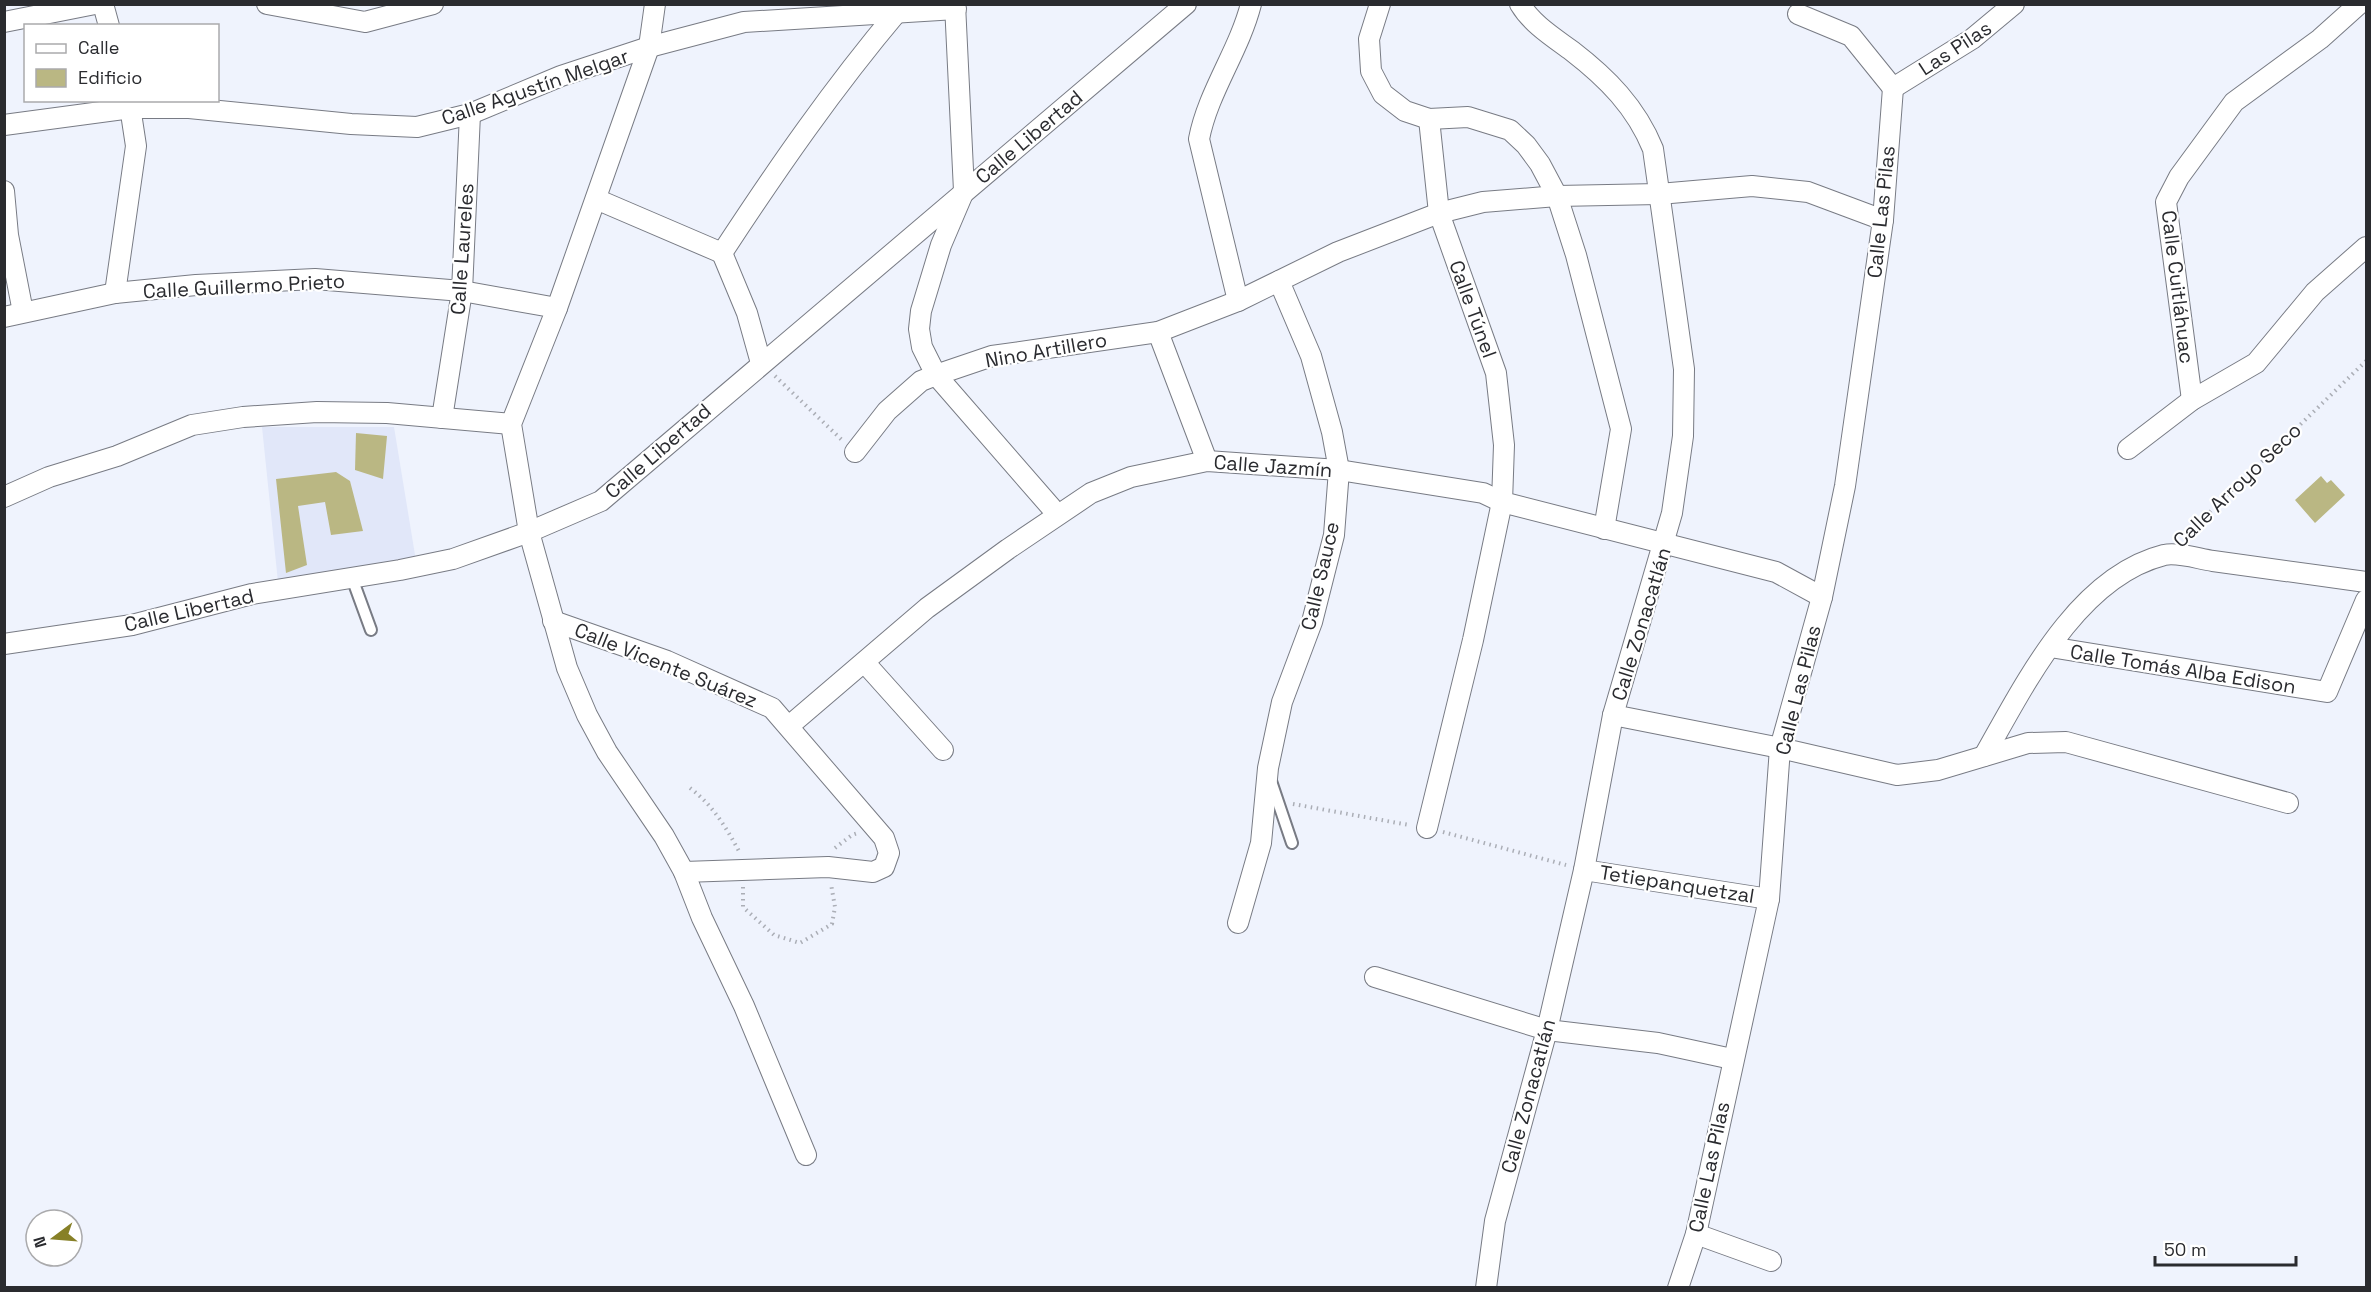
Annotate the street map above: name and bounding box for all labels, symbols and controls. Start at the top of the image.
street label: Las Pilas [1914,15,1996,81]
legend [24,24,219,102]
text: Calle [78,36,119,59]
street label: Calle Agustín Melgar [438,43,632,131]
text: Edificio [78,66,142,89]
street label: Calle Libertad [970,84,1088,190]
street label: Calle Las Pilas [1861,145,1901,279]
street label: Calle Laureles [444,182,480,316]
street label: Calle Cuitláhuac [2156,209,2200,365]
street label: Calle Túnel [1443,257,1503,361]
street label: Calle Guillermo Prieto [142,268,346,304]
street label: Nino Artillero [983,327,1109,373]
street label: Calle Libertad [599,398,717,504]
street label: Calle Arroyo Seco [2167,417,2307,553]
street label: Calle Jazmín [1213,449,1333,483]
street label: Calle Sauce [1295,519,1345,633]
street label: Calle Zonacatlán [1605,544,1677,704]
street label: Calle Libertad [122,582,256,638]
street label: Calle Vicente Suárez [571,616,761,714]
street label: Calle Las Pilas [1769,622,1827,758]
street label: Calle Tomás Alba Edison [2068,638,2298,700]
street label: Tetiepanquetzal [1598,859,1756,909]
street label: Calle Zonacatlán [1495,1016,1561,1176]
street label: Calle Las Pilas [1682,1099,1736,1235]
north arrow [24,1208,84,1268]
scale bar [2155,1229,2296,1267]
text: N [28,1234,52,1250]
text: 50 m [2164,1238,2206,1261]

